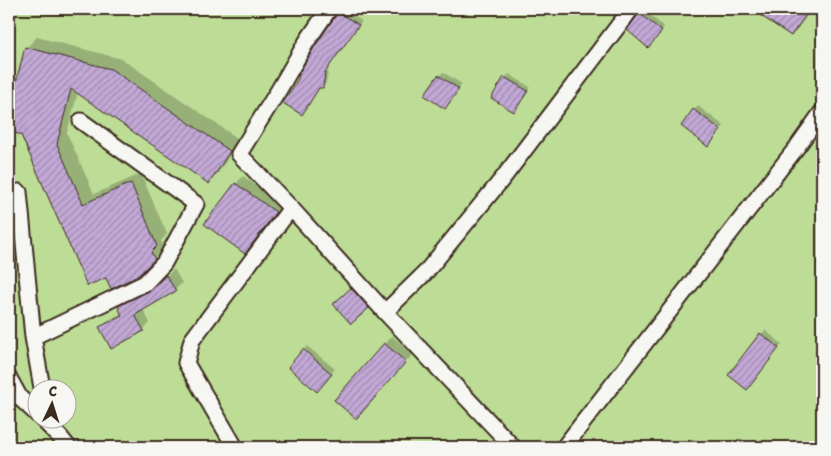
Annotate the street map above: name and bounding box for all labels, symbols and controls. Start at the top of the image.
north arrow [28,378,78,428]
text: С [48,382,58,400]

